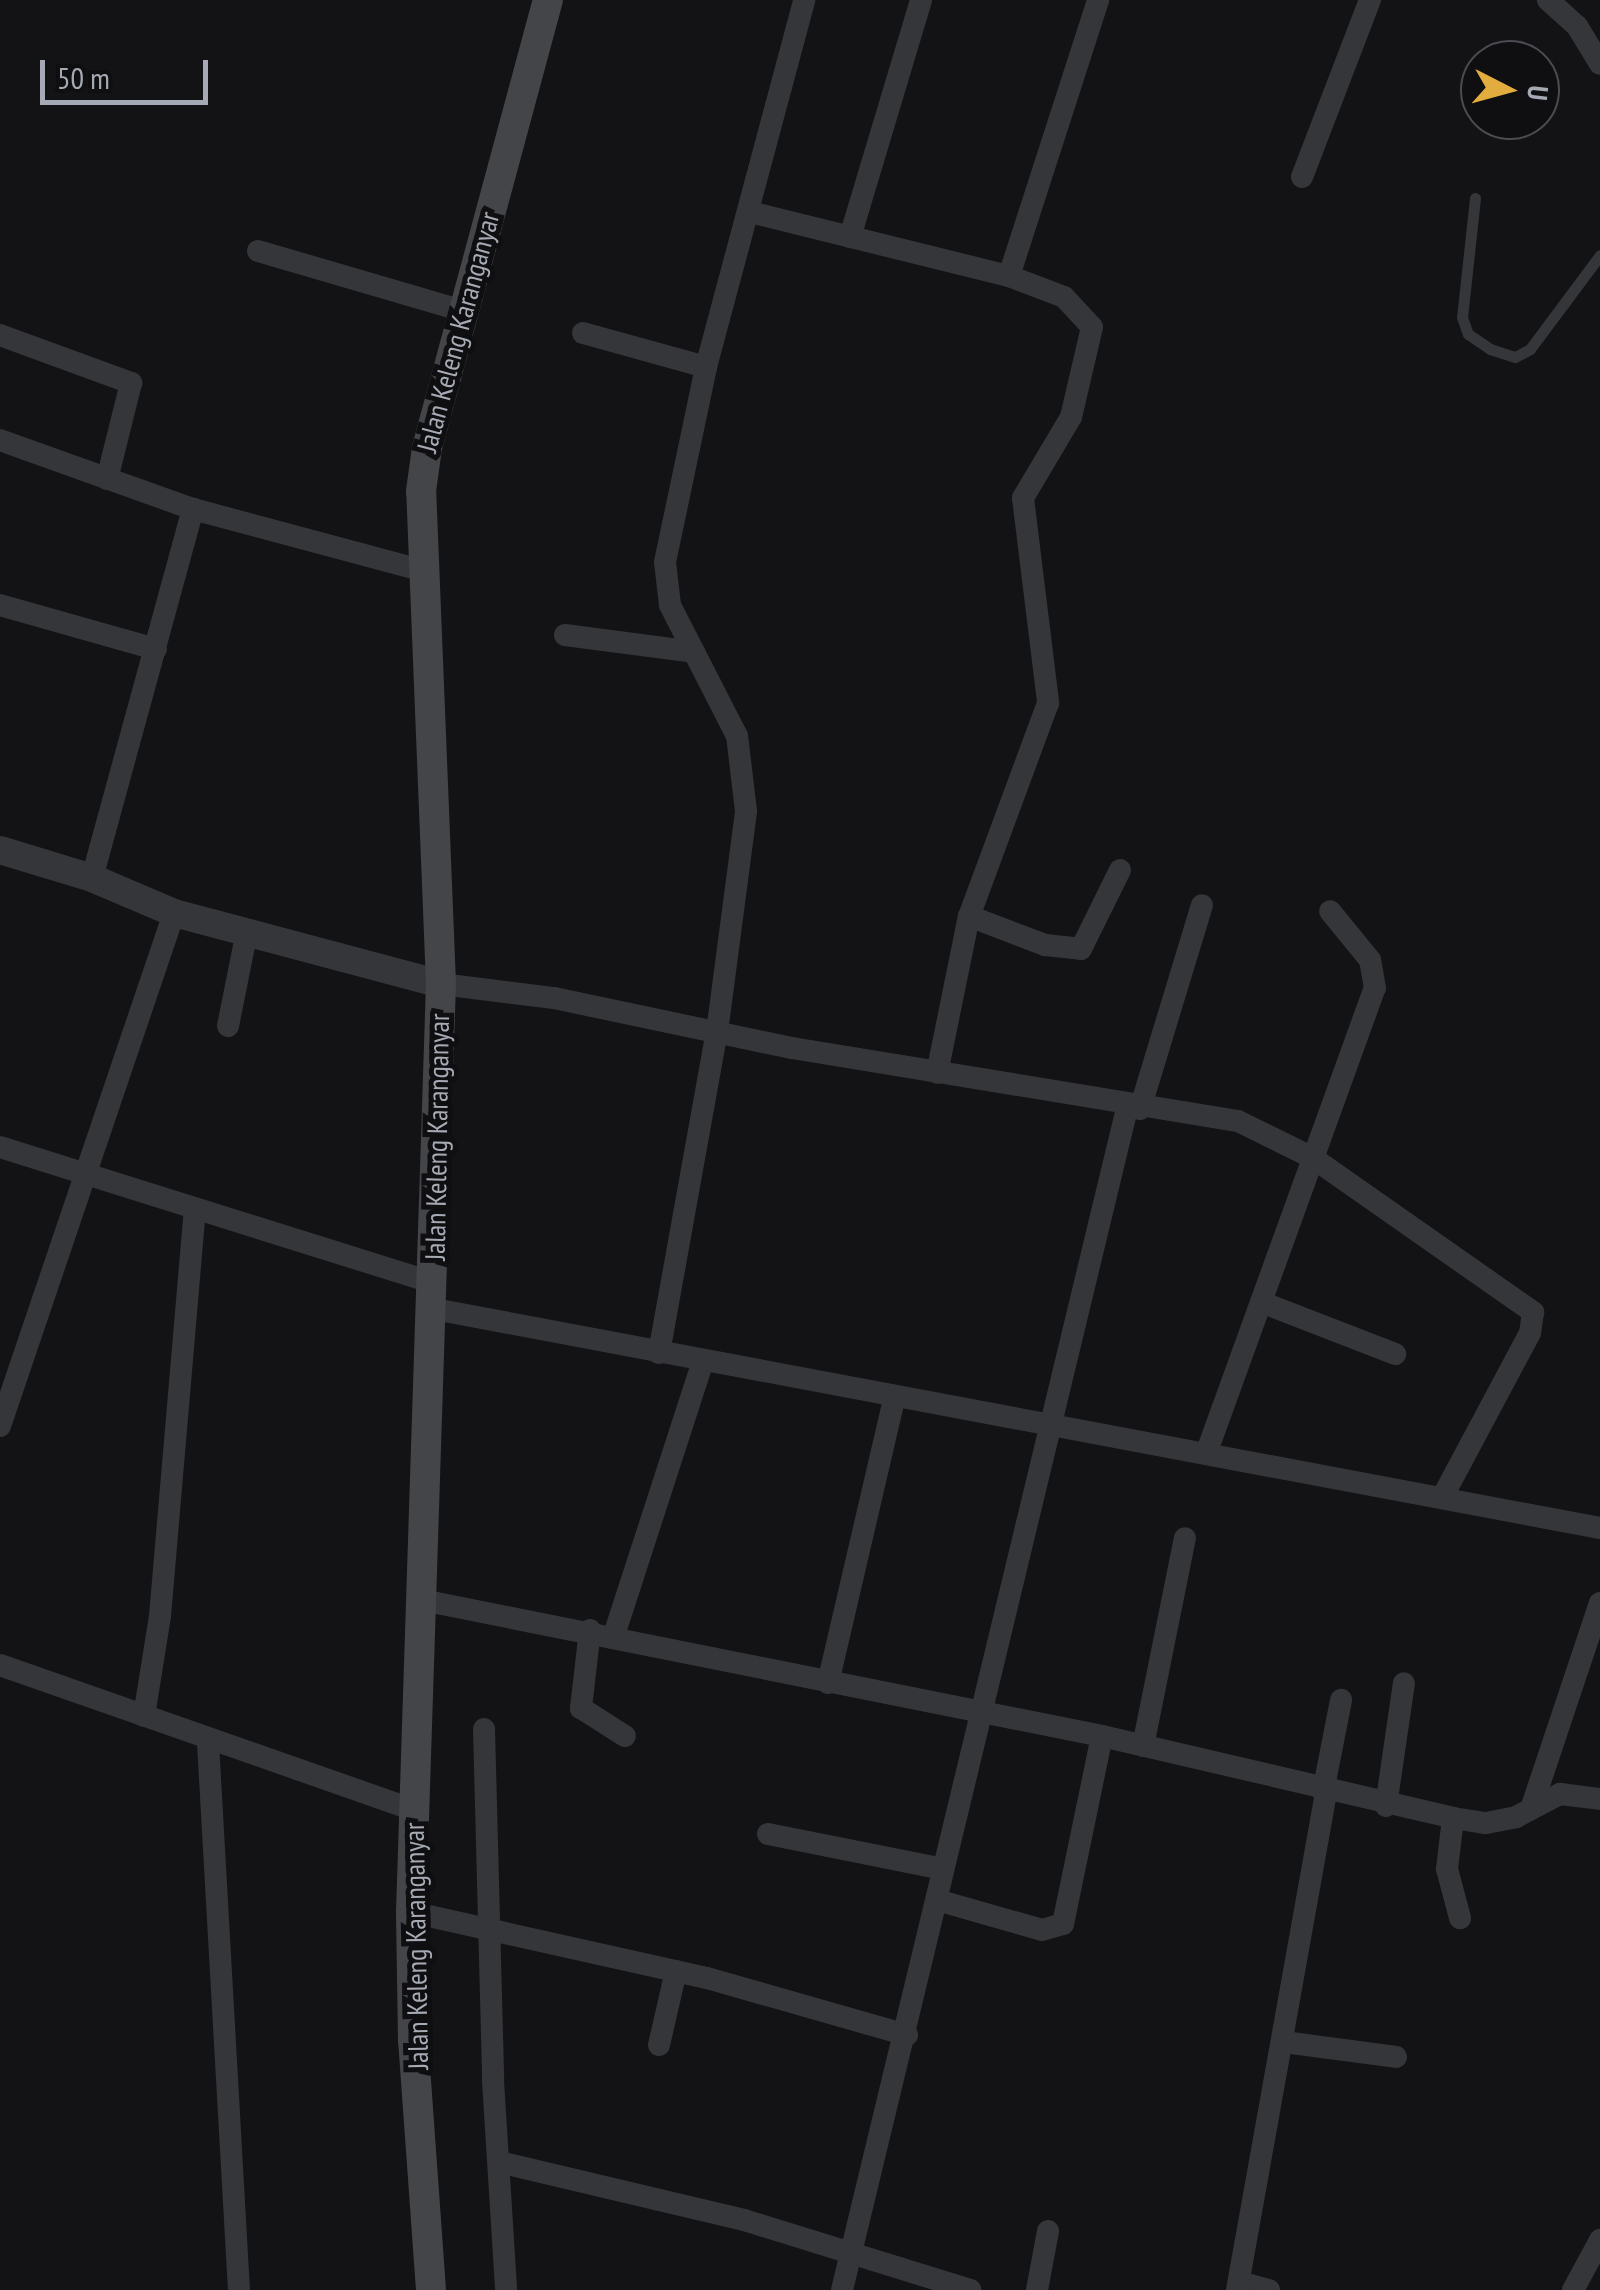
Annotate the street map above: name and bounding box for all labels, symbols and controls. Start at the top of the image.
scale bar [45,40,212,102]
north arrow [1460,40,1560,140]
text: 50 m [57,58,110,97]
text: U [1519,84,1557,102]
street label: Jalan Keleng Karanganyar [410,208,506,456]
street label: Jalan Keleng Karanganyar [418,1013,456,1261]
street label: Jalan Keleng Karanganyar [397,1822,435,2070]

